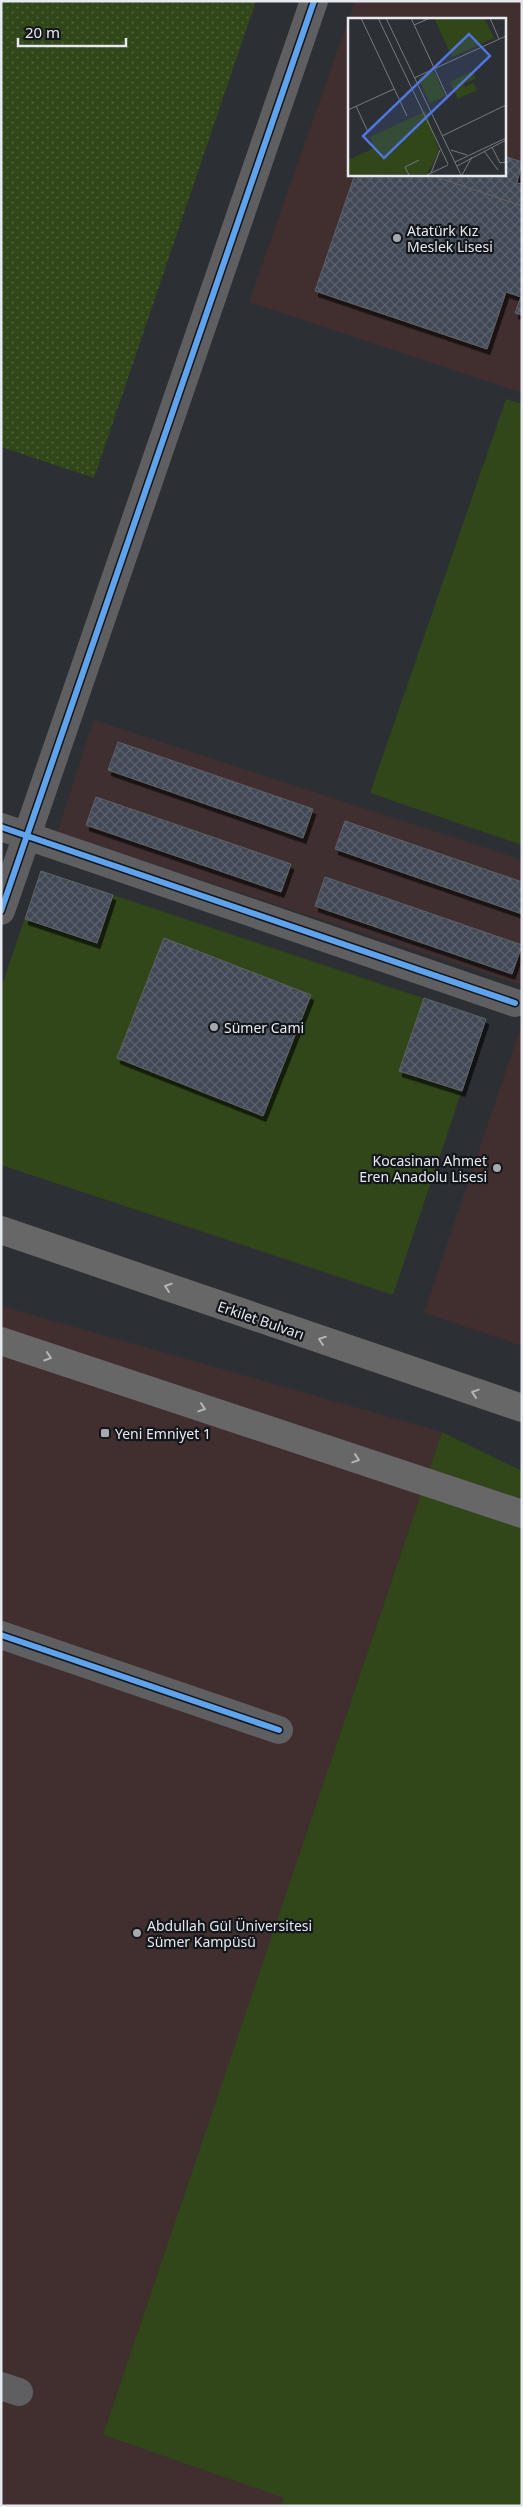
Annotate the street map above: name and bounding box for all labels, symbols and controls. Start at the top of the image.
scale bar [18,15,125,47]
inset map [348,18,506,175]
text: 20 m [25,22,60,42]
place label: Atatürk Kız Meslek Lisesi [407,221,493,256]
marker: Atatürk Kız Meslek Lisesi [391,232,403,244]
place label: Sümer Cami [224,1018,304,1037]
marker: Sümer Cami [208,1021,220,1033]
place label: Kocasinan Ahmet Eren Anadolu Lisesi [359,1151,487,1186]
marker: Kocasinan Ahmet Eren Anadolu Lisesi [491,1162,503,1174]
one-way arrow [164,1283,173,1293]
street label: Erkilet Bulvarı [215,1296,307,1344]
one-way arrow [318,1336,326,1346]
one-way arrow [43,1351,51,1361]
one-way arrow [472,1389,480,1399]
one-way arrow [197,1402,205,1412]
place label: Yeni Emniyet 1 [115,1424,211,1443]
marker: Yeni Emniyet 1 [99,1427,111,1439]
one-way arrow [351,1454,360,1464]
place label: Abdullah Gül Üniversitesi Sümer Kampüsü [147,1916,312,1951]
marker: Abdullah Gül Üniversitesi Sümer Kampüsü [131,1927,143,1939]

